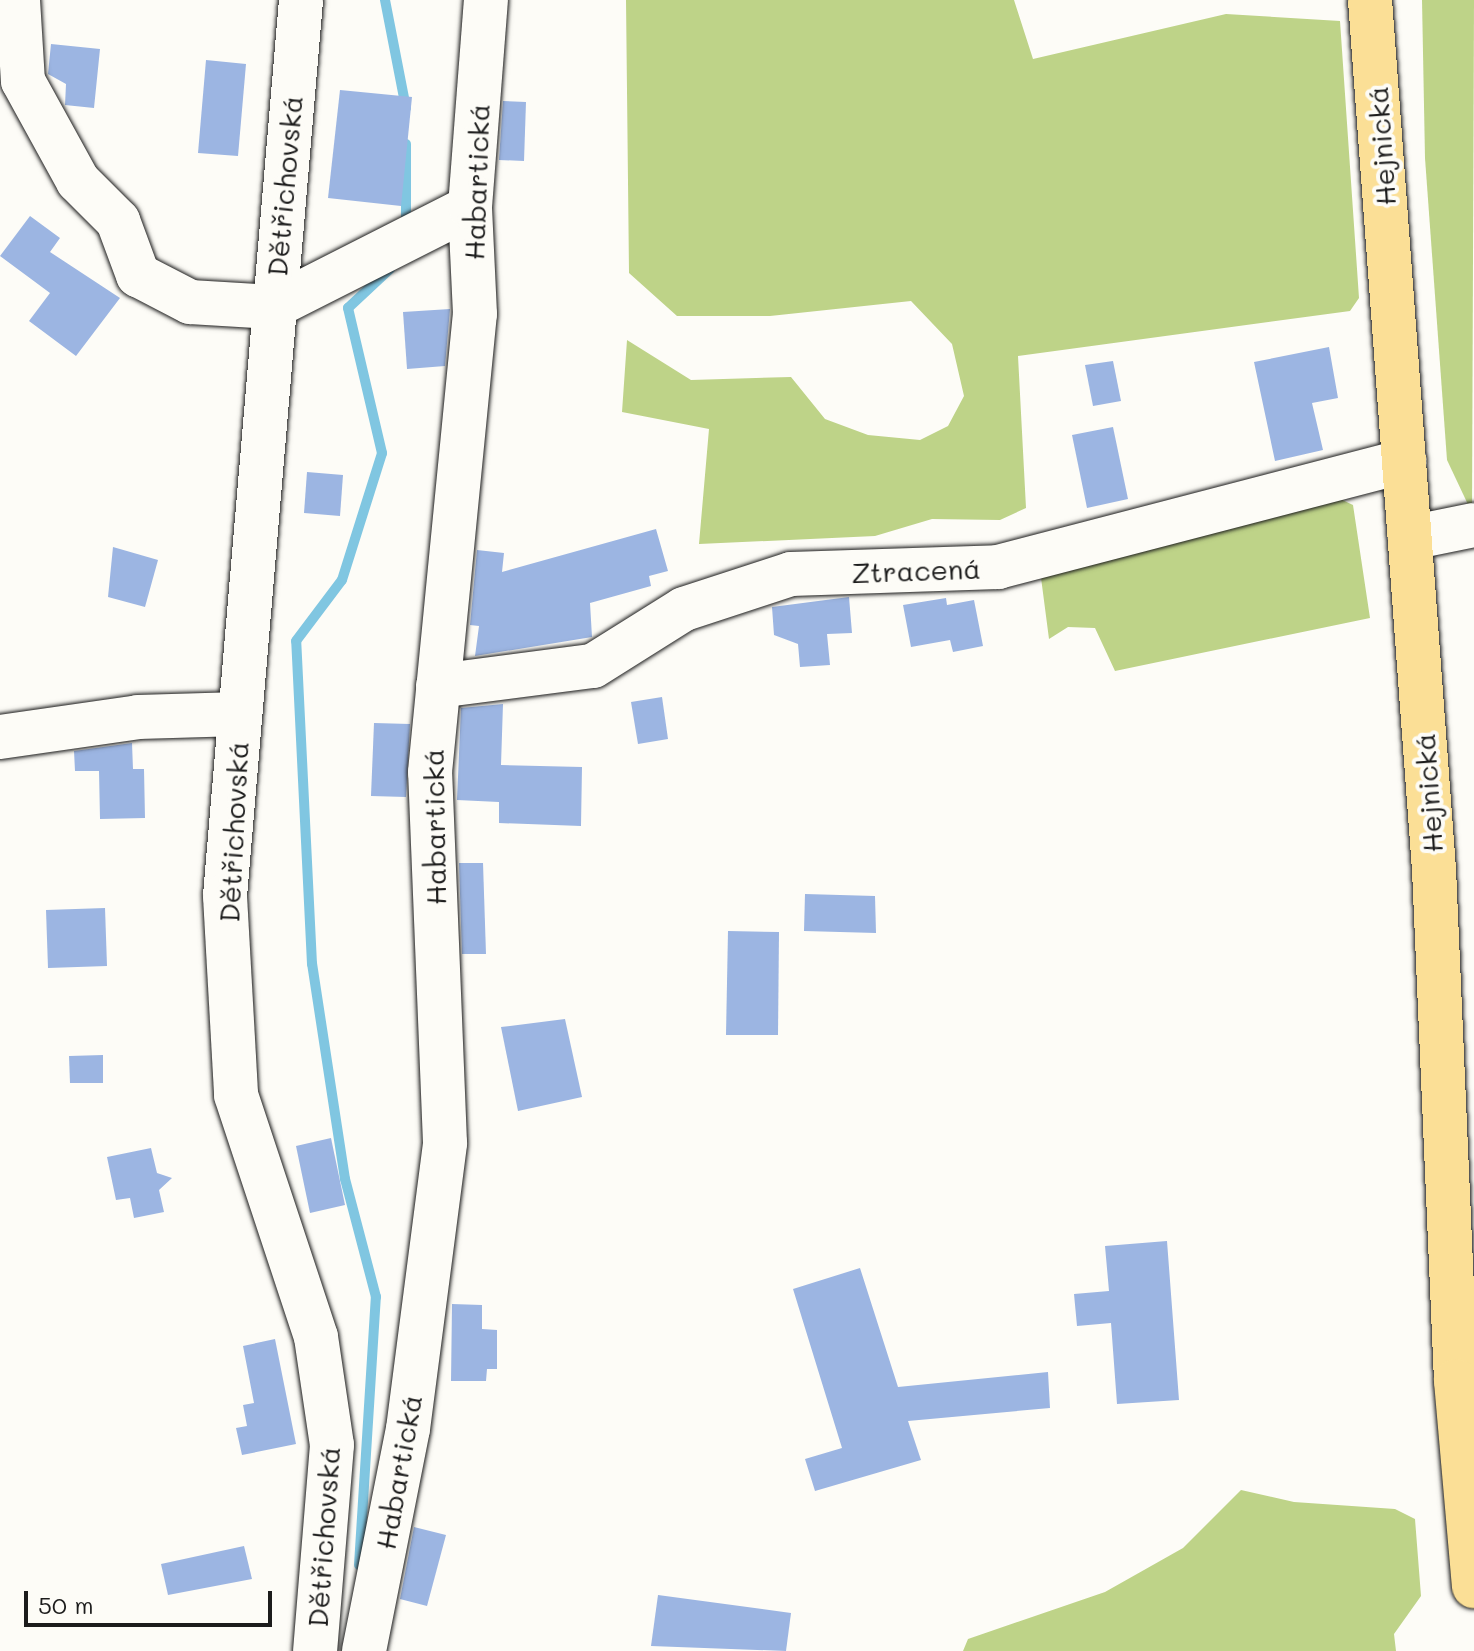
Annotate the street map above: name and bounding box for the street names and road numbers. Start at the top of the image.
street label: Hejnická [1360,85,1402,207]
street label: Dětřichovská [259,94,309,278]
street label: Habartická [456,103,496,261]
street label: Ztracená [851,551,981,589]
street label: Hejnická [1407,732,1449,854]
street label: Dětřichovská [211,741,255,923]
street label: Habartická [416,749,452,905]
street label: Habartická [368,1392,428,1552]
street label: Dětřichovská [300,1445,346,1629]

